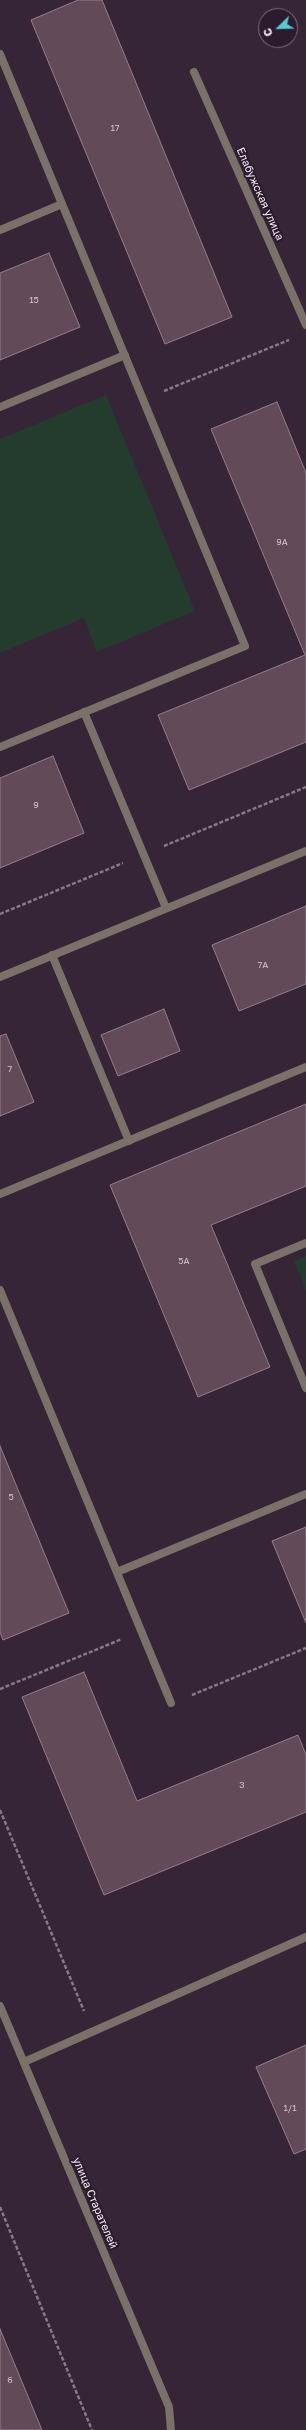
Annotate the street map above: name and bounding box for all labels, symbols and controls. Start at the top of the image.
north arrow [258,8,298,48]
text: С [260,26,275,39]
house number: 17 [110,123,120,133]
street label: Елабужская улица [234,145,286,243]
house number: 15 [29,295,39,305]
house number: 9А [276,537,288,547]
house number: 9 [33,800,39,810]
house number: 7А [258,960,268,970]
house number: 7 [8,1064,12,1074]
house number: 5А [178,1256,190,1266]
house number: 5 [8,1492,14,1502]
house number: 3 [239,1780,245,1790]
house number: 1/1 [283,2103,297,2113]
street label: улица Старателей [70,2155,120,2251]
house number: 6 [7,2375,13,2385]

